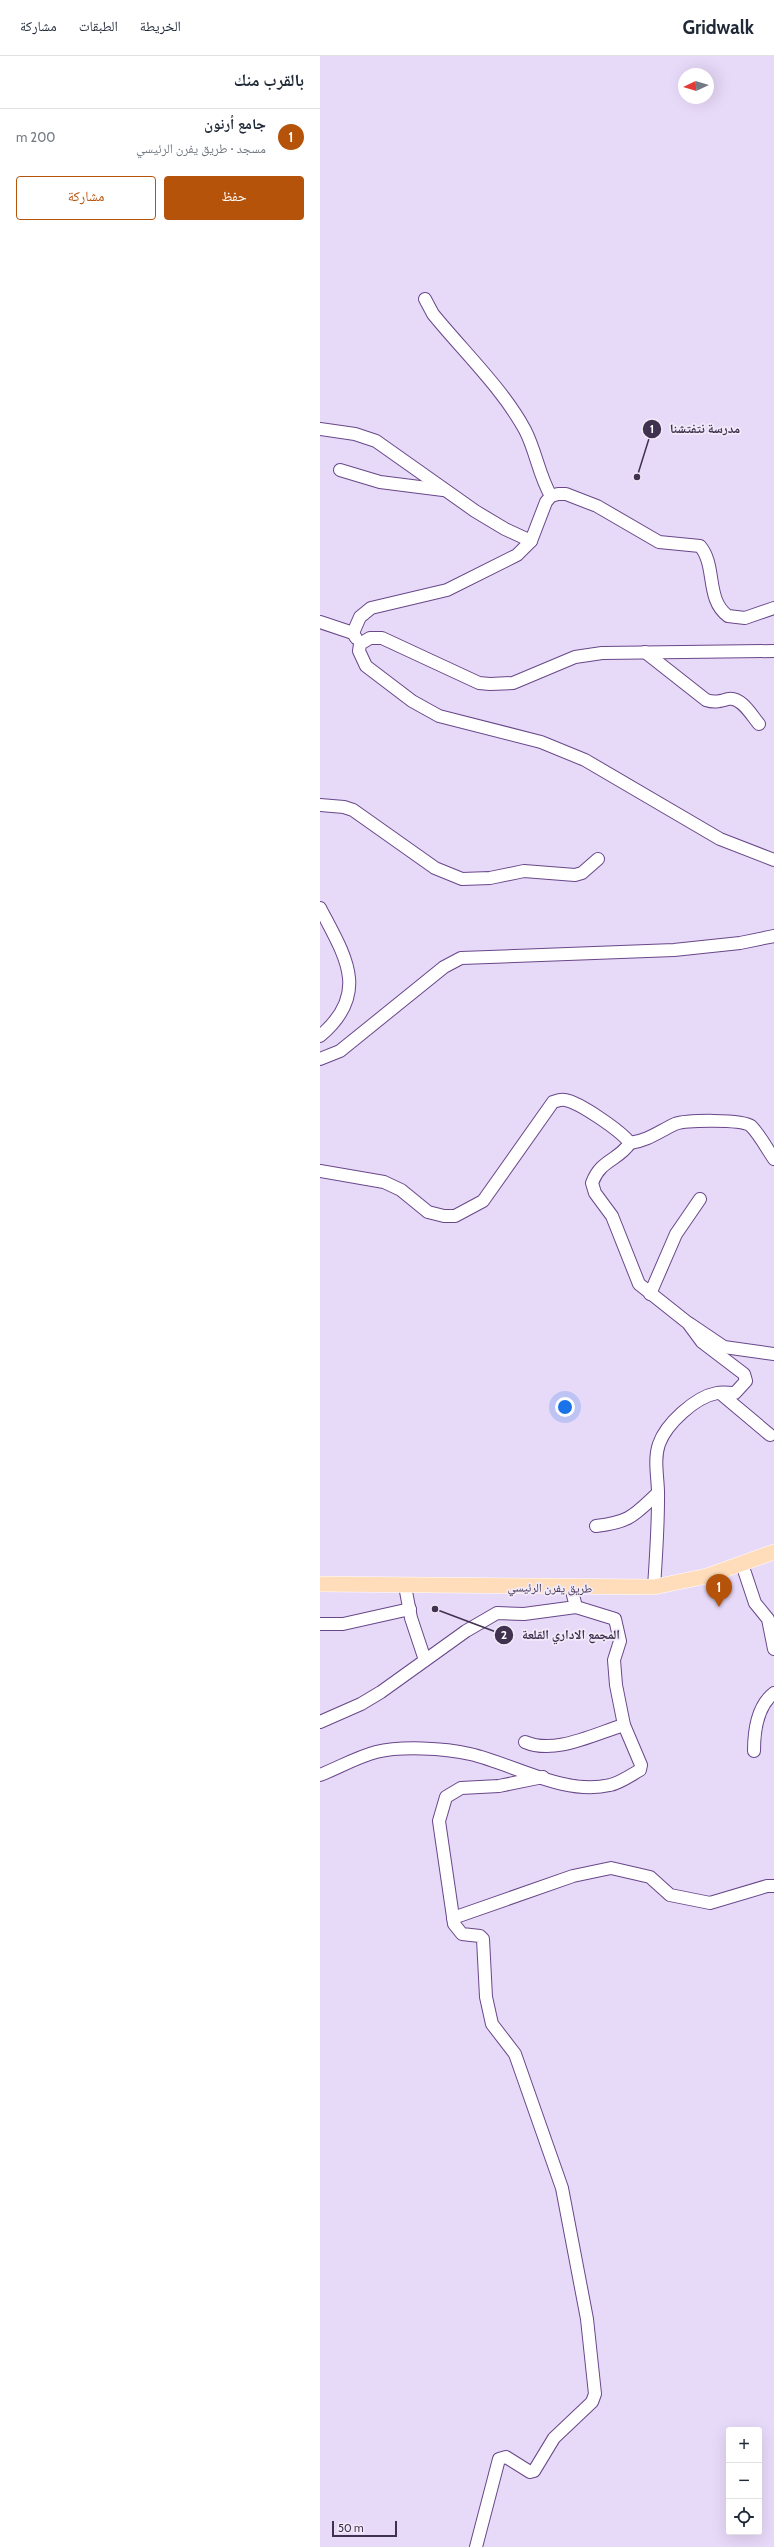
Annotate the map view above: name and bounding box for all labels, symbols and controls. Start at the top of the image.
text: Gridwalk [682,16,754,39]
text: مشاركة [20,17,57,35]
text: الطبقات [79,17,118,35]
text: الخريطة [140,17,181,35]
north arrow [678,68,714,104]
text: بالقرب منك [234,70,304,90]
text: جامع أرنون [204,115,266,133]
text: 200 m [16,129,55,145]
text: 1 [289,129,293,145]
text: مسجد · طريق يفرن الرئيسي [136,140,266,156]
button: مشاركة [16,176,156,220]
button: حفظ [164,176,304,220]
callout: مدرسة نتفتشنا [642,416,749,441]
text: مدرسة نتفتشنا [670,420,740,436]
text: 1 [650,421,654,436]
your location [555,1397,575,1417]
pin: 1 [706,1574,732,1607]
street label: طريق يفرن الرئيسي [507,1579,593,1599]
callout: المجمع الاداري القلعة [494,1622,628,1647]
text: المجمع الاداري القلعة [522,1626,620,1645]
text: 2 [501,1627,507,1642]
map controls [726,2427,762,2535]
button: + [726,2427,762,2463]
button: − [726,2463,762,2499]
button: locate [726,2499,762,2535]
scale bar [332,2519,397,2538]
text: 50 m [338,2521,364,2535]

